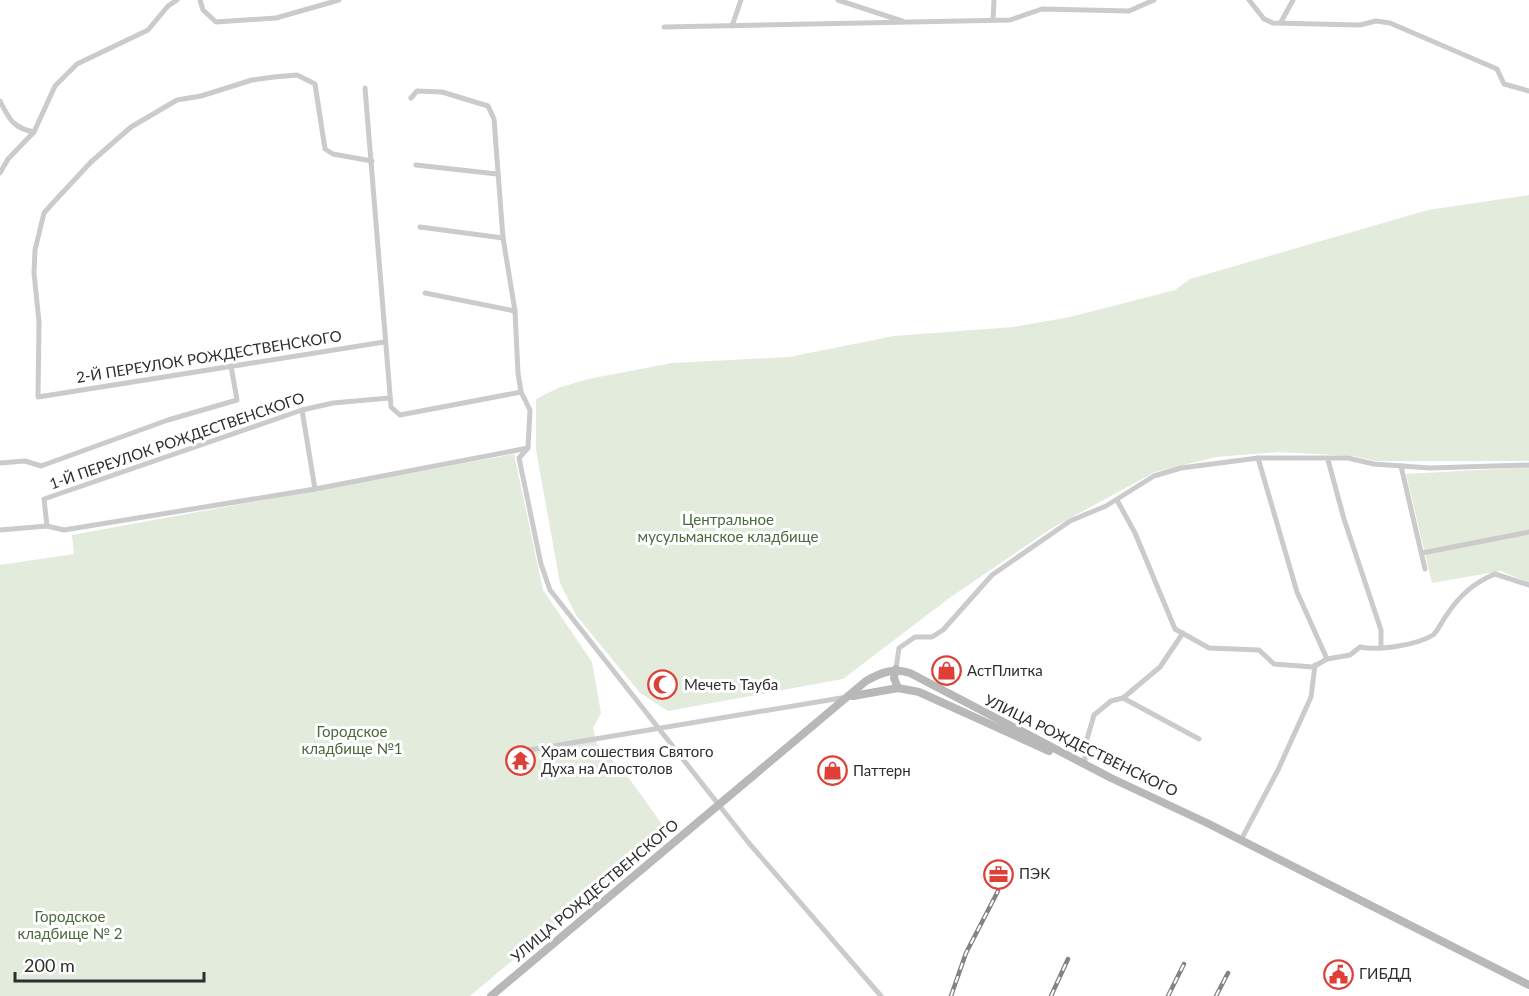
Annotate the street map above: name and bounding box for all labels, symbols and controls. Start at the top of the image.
street label: 2-Й ПЕРЕУЛОК РОЖДЕСТВЕНСКОГО [75,326,343,386]
street label: 1-Й ПЕРЕУЛОК РОЖДЕСТВЕНСКОГО [47,388,307,492]
park label: Центральное мусульманское кладбище [638,510,819,545]
shop icon: АстПлитка [930,655,962,687]
place label: АстПлитка [967,661,1043,679]
mosque icon: Мечеть Тауба [647,669,679,701]
place label: Мечеть Тауба [684,675,778,693]
street label: УЛИЦА РОЖДЕСТВЕНСКОГО [982,690,1181,800]
park label: Городское кладбище №1 [301,722,403,757]
place label: Храм сошествия Святого Духа на Апостолов [541,742,714,777]
temple icon: Храм сошествия Святого Духа на Апостолов [504,745,536,777]
shop icon: Паттерн [816,755,848,787]
place label: Паттерн [853,761,911,779]
street label: УЛИЦА РОЖДЕСТВЕНСКОГО [507,815,682,966]
office icon: ПЭК [982,858,1014,890]
place label: ПЭК [1019,864,1050,882]
park label: Городское кладбище № 2 [18,907,122,942]
scale bar [15,945,204,983]
text: 200 m [24,954,75,976]
public building icon: ГИБДД [1322,958,1354,990]
place label: ГИБДД [1359,964,1412,982]

